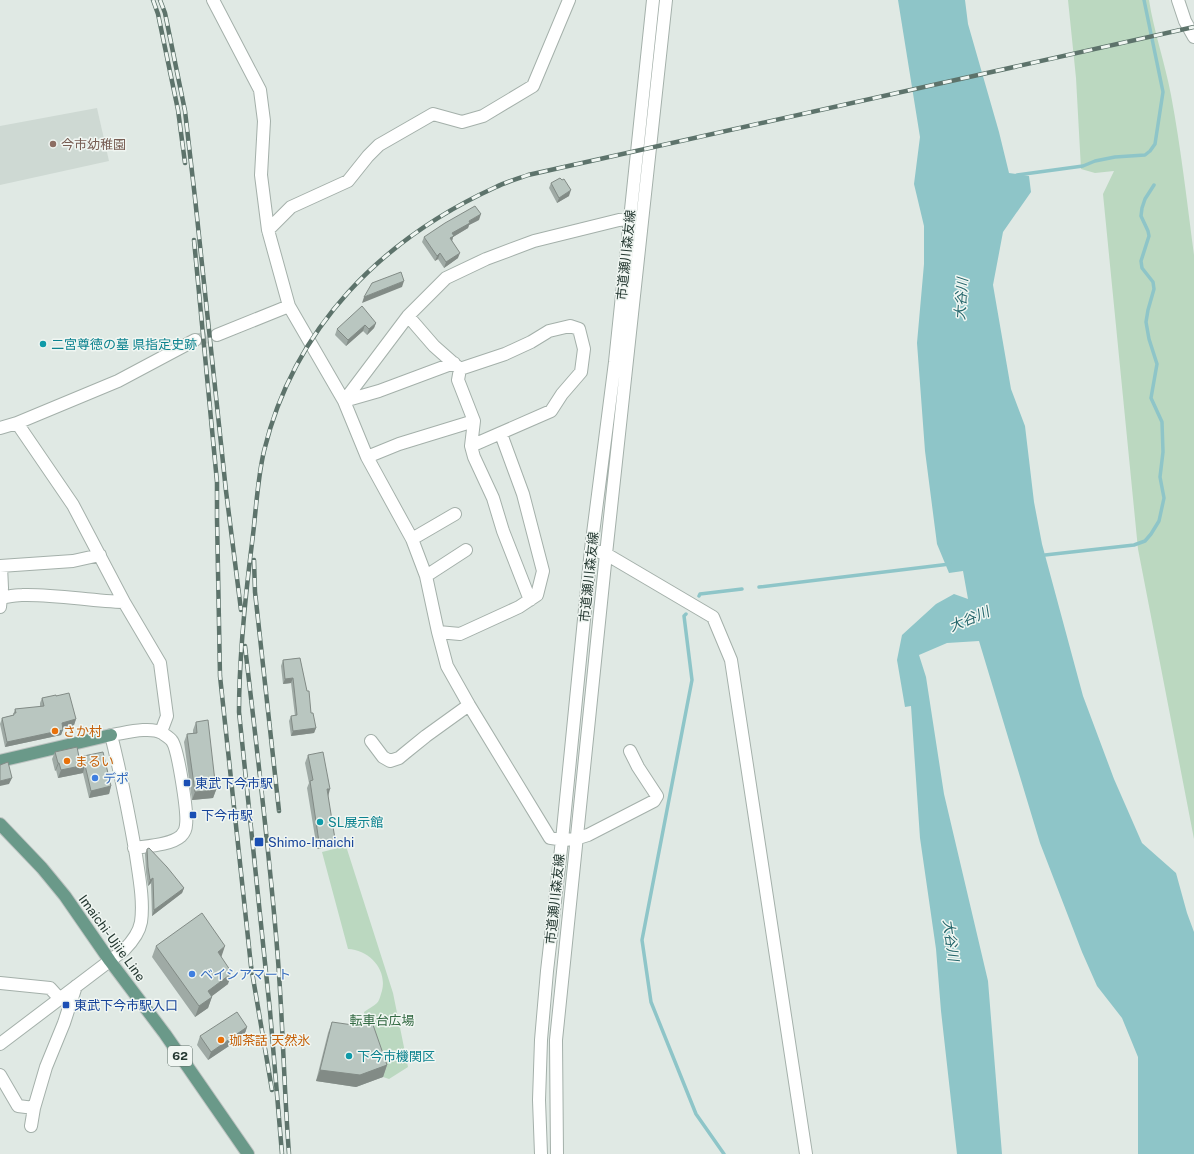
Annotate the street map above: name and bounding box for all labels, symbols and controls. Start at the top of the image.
place label: 今市幼稚園 [61,137,126,152]
marker: 今市幼稚園 [48,139,58,149]
street label: 市道瀬川森友線 [614,209,638,301]
water label: 大谷川 [952,275,971,321]
place label: 二宮尊徳の墓 県指定史跡 [51,337,197,352]
marker: 二宮尊徳の墓 県指定史跡 [38,339,48,349]
street label: 市道瀬川森友線 [577,531,601,623]
water label: 大谷川 [947,603,993,635]
place label: さか村 [63,724,102,739]
marker: さか村 [50,726,60,736]
place label: まるい [75,754,114,769]
marker: まるい [62,756,72,766]
place label: デポ [103,771,129,786]
marker: デポ [90,773,100,783]
place label: 東武下今市駅 [195,776,273,791]
marker: 東武下今市駅 [182,778,192,788]
place label: 下今市駅 [201,808,253,823]
marker: 下今市駅 [188,810,198,820]
place label: SL展示館 [328,815,383,830]
marker: SL展示館 [315,817,325,827]
place label: Shimo-Imaichi [268,835,354,850]
marker: Shimo-Imaichi [253,836,265,848]
street label: 市道瀬川森友線 [543,853,567,945]
street label: Imaichi-Ujiie Line [76,892,148,984]
water label: 大谷川 [940,918,962,964]
place label: ベイシアマート [200,967,291,982]
marker: ベイシアマート [187,969,197,979]
place label: 東武下今市駅入口 [74,998,178,1013]
marker: 東武下今市駅入口 [61,1000,71,1010]
park label: 転車台広場 [349,1013,415,1028]
place label: 珈茶話 天然氷 [229,1033,310,1048]
marker: 珈茶話 天然氷 [216,1035,226,1045]
road number: 62 [168,1046,192,1066]
place label: 下今市機関区 [357,1049,435,1064]
marker: 下今市機関区 [344,1051,354,1061]

